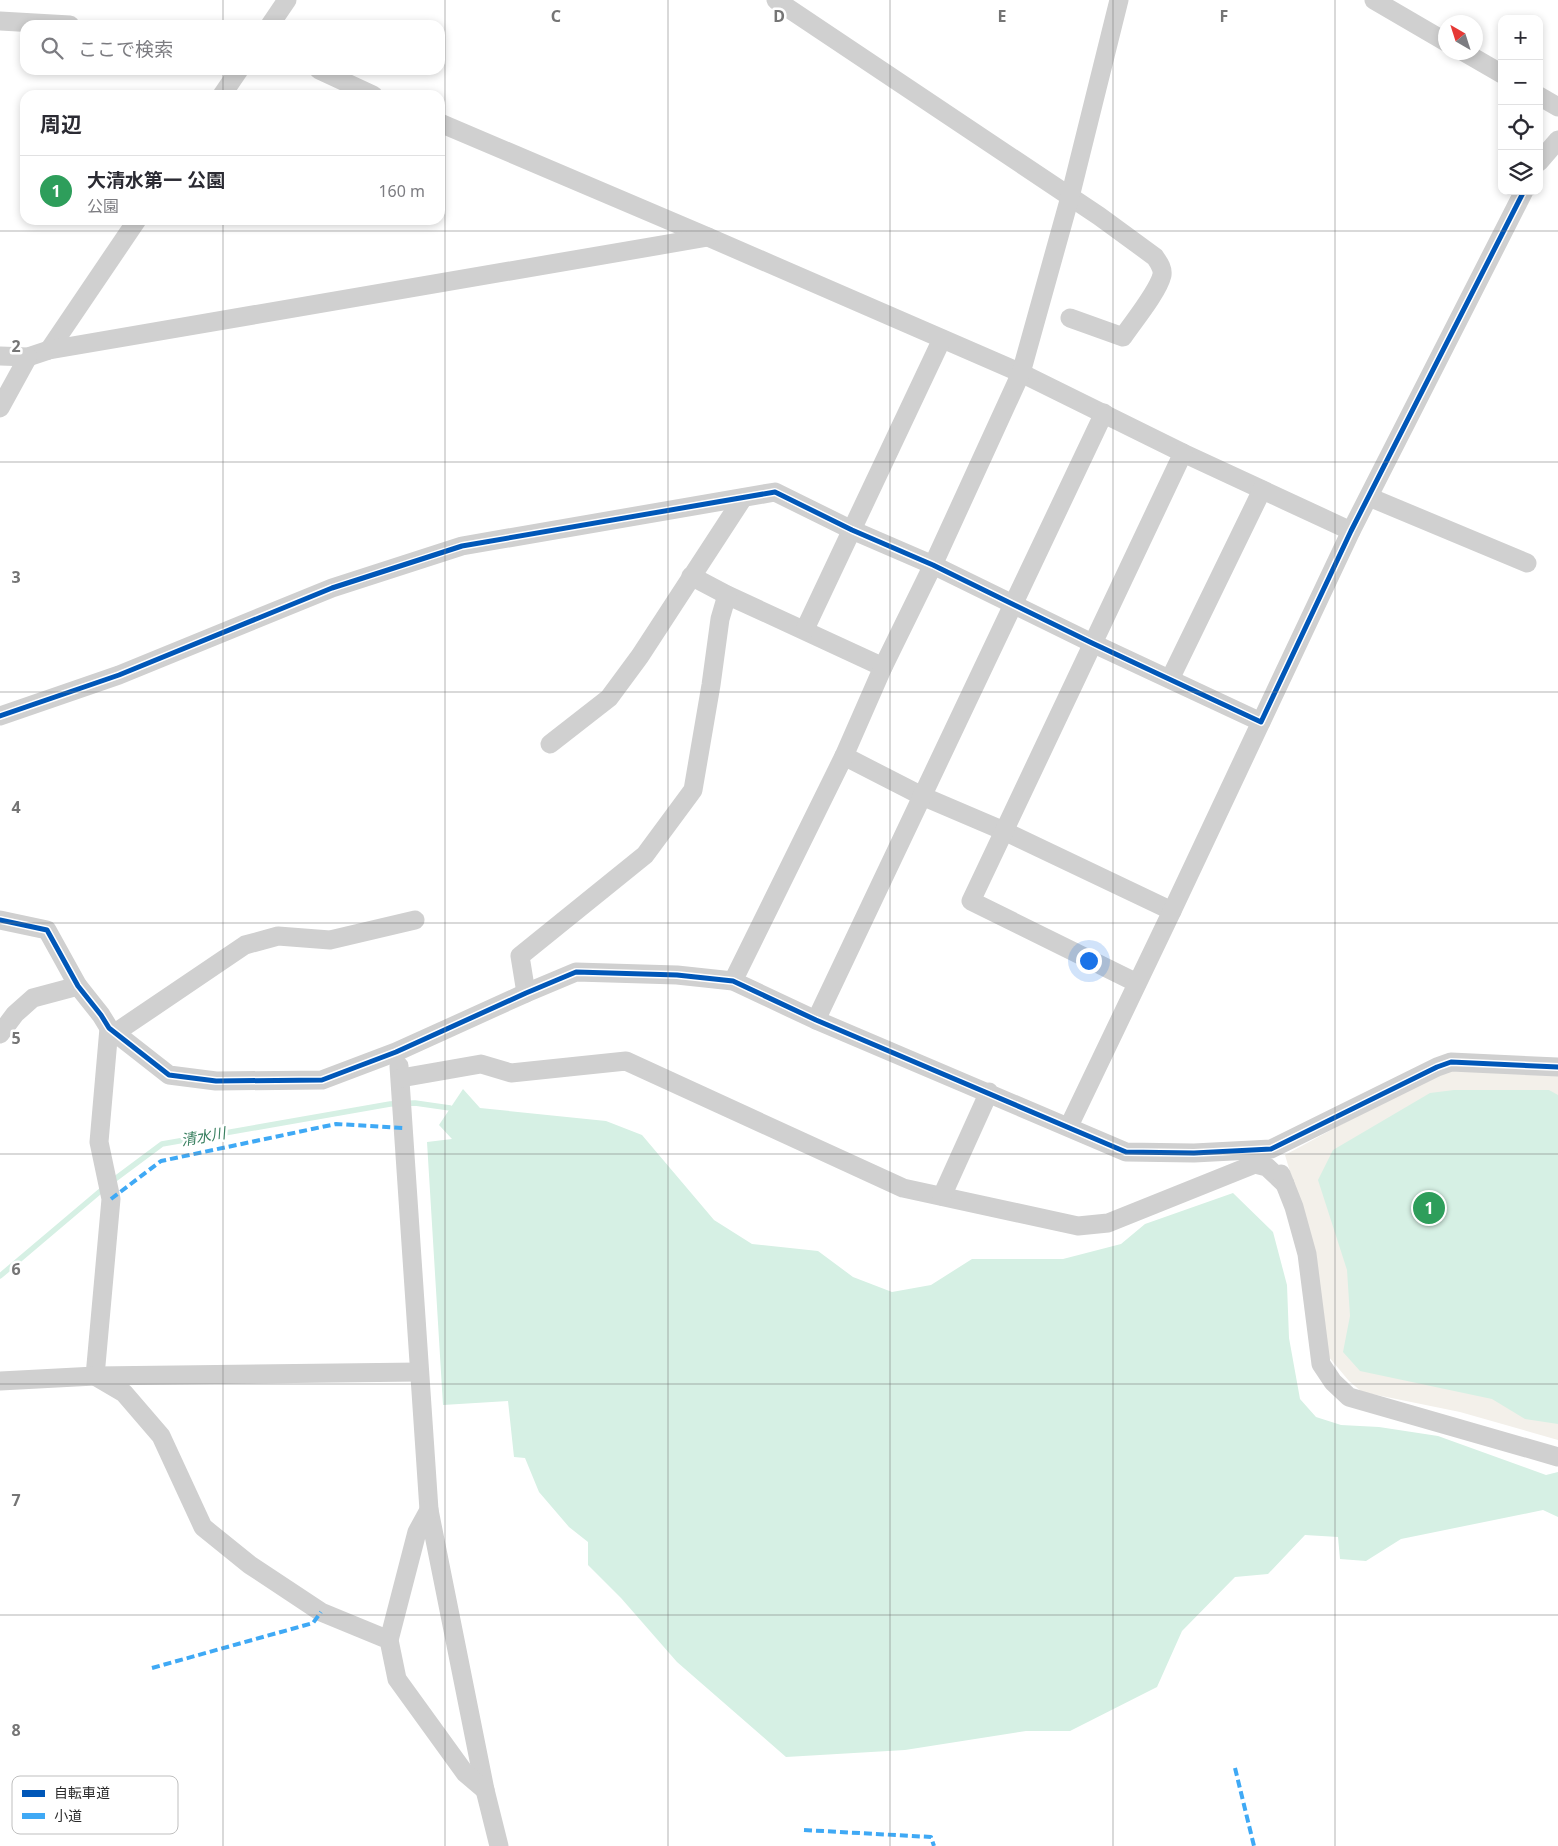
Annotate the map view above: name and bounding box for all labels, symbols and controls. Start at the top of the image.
text: C [551,5,561,27]
text: D [773,5,785,27]
text: E [998,5,1007,27]
text: F [1220,5,1228,27]
north arrow [1438,15,1483,60]
map controls [1498,15,1543,195]
button: + [1498,15,1543,60]
search box [20,20,445,75]
icon: search [38,34,66,62]
text: ここで検索 [78,36,173,62]
button: − [1498,60,1543,105]
button: locate [1498,105,1543,150]
text: 周辺 [40,110,82,138]
button: layers [1498,150,1543,195]
text: 大清水第一 公園 [87,167,225,193]
text: 1 [51,180,61,202]
text: 160 m [378,180,425,202]
text: 公園 [87,195,119,217]
text: 2 [11,335,21,357]
text: 3 [11,566,21,588]
text: 4 [11,796,21,818]
your location [1076,948,1102,974]
text: 5 [11,1027,21,1049]
water label: 清水川 [179,1122,229,1150]
pin: 1 [1413,1189,1445,1227]
text: 6 [11,1258,21,1280]
text: 7 [11,1489,21,1511]
text: 8 [11,1719,21,1741]
legend [12,1776,178,1834]
text: 自転車道 [54,1783,110,1802]
text: 小道 [54,1806,82,1825]

